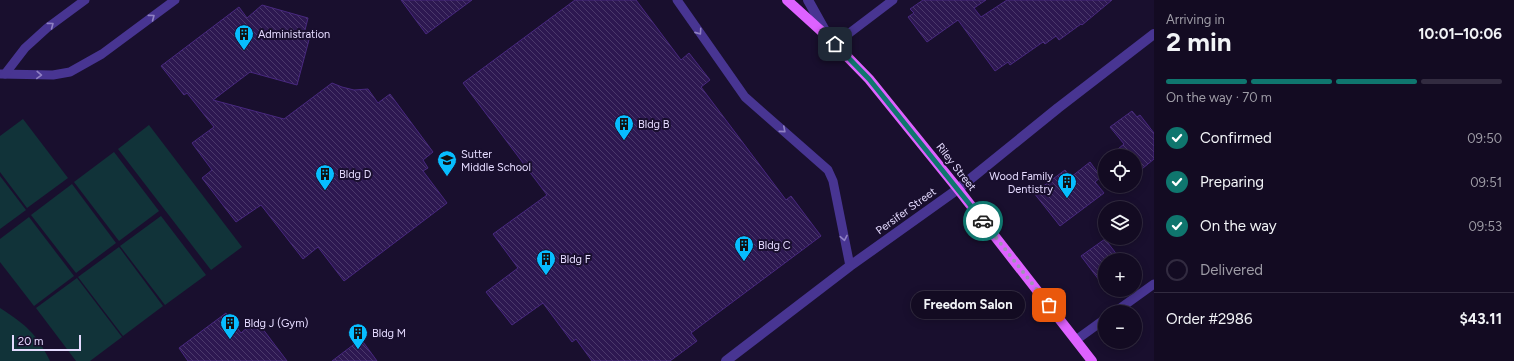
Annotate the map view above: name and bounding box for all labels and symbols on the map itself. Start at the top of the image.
one-way arrow [147,15,154,22]
one-way arrow [47,23,54,30]
building icon: Administration [233,23,255,51]
pin [818,27,852,61]
place label: Administration [258,28,330,41]
one-way arrow [694,28,702,35]
one-way arrow [36,71,42,79]
building icon: Bldg B [613,113,635,141]
place label: Bldg B [638,118,670,131]
one-way arrow [779,125,786,132]
street label: Riley Street [933,141,979,193]
place label: Sutter Middle School [461,148,531,174]
school or university icon: Sutter Middle School [436,149,458,177]
building icon: Bldg D [314,163,336,191]
place label: Bldg D [339,168,372,181]
place label: Wood Family Dentistry [989,170,1053,196]
building icon: Wood Family Dentistry [1056,171,1078,199]
street label: Persifer Street [873,185,939,237]
courier [963,201,1003,241]
building icon: Bldg C [733,234,755,262]
one-way arrow [840,234,848,241]
place label: Bldg C [758,239,791,252]
building icon: Bldg F [535,248,557,276]
place label: Bldg F [560,253,591,266]
pin [1032,288,1066,322]
callout: Freedom Salon [911,291,1025,319]
building icon: Bldg J (Gym) [219,312,241,340]
place label: Bldg J (Gym) [244,317,309,330]
building icon: Bldg M [347,322,369,350]
place label: Bldg M [372,327,406,340]
scale bar [12,333,81,352]

